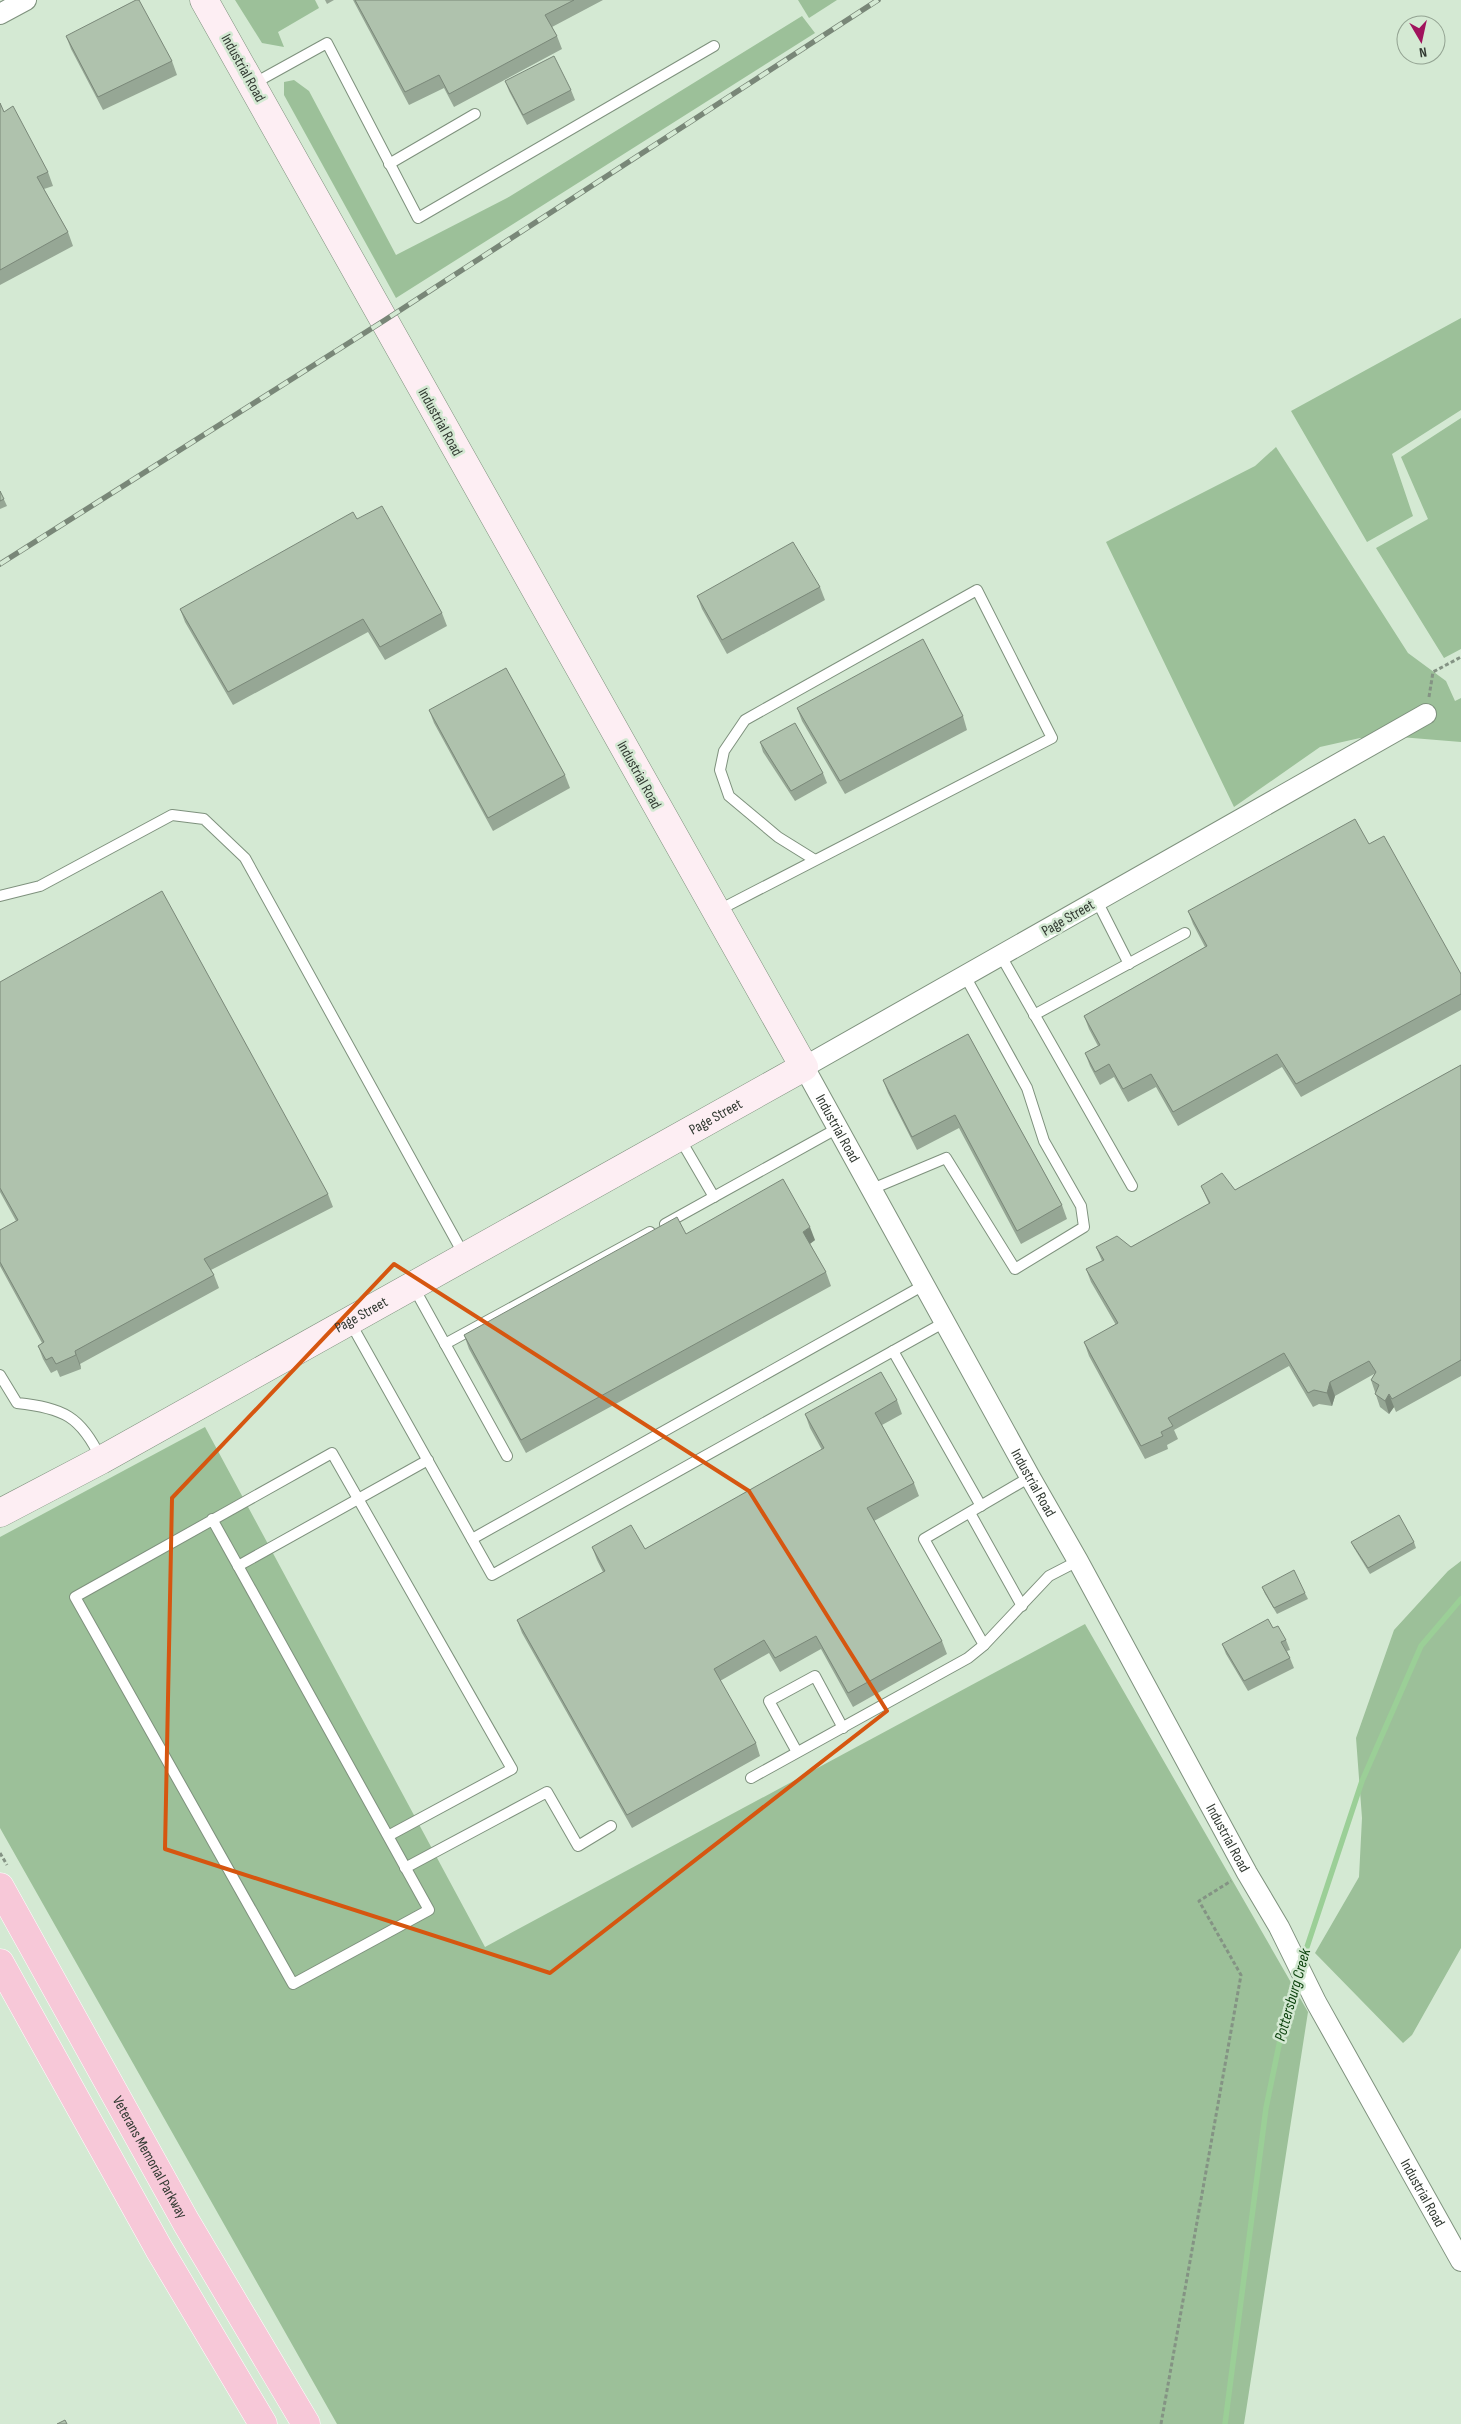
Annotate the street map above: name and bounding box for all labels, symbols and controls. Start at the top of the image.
north arrow [1396,15,1446,65]
street label: Industrial Road [217,31,269,105]
text: N [1418,43,1428,61]
street label: Industrial Road [414,385,466,459]
street label: Industrial Road [613,738,665,812]
street label: Page Street [1038,895,1098,941]
street label: Industrial Road [811,1091,864,1166]
street label: Page Street [686,1094,746,1139]
street label: Page Street [331,1292,391,1337]
street label: Industrial Road [1007,1445,1060,1520]
street label: Industrial Road [1202,1800,1254,1875]
water label: Pottersburg Creek [1271,1946,1316,2043]
street label: Veterans Memorial Parkway [108,2092,192,2222]
street label: Industrial Road [1396,2155,1449,2230]

